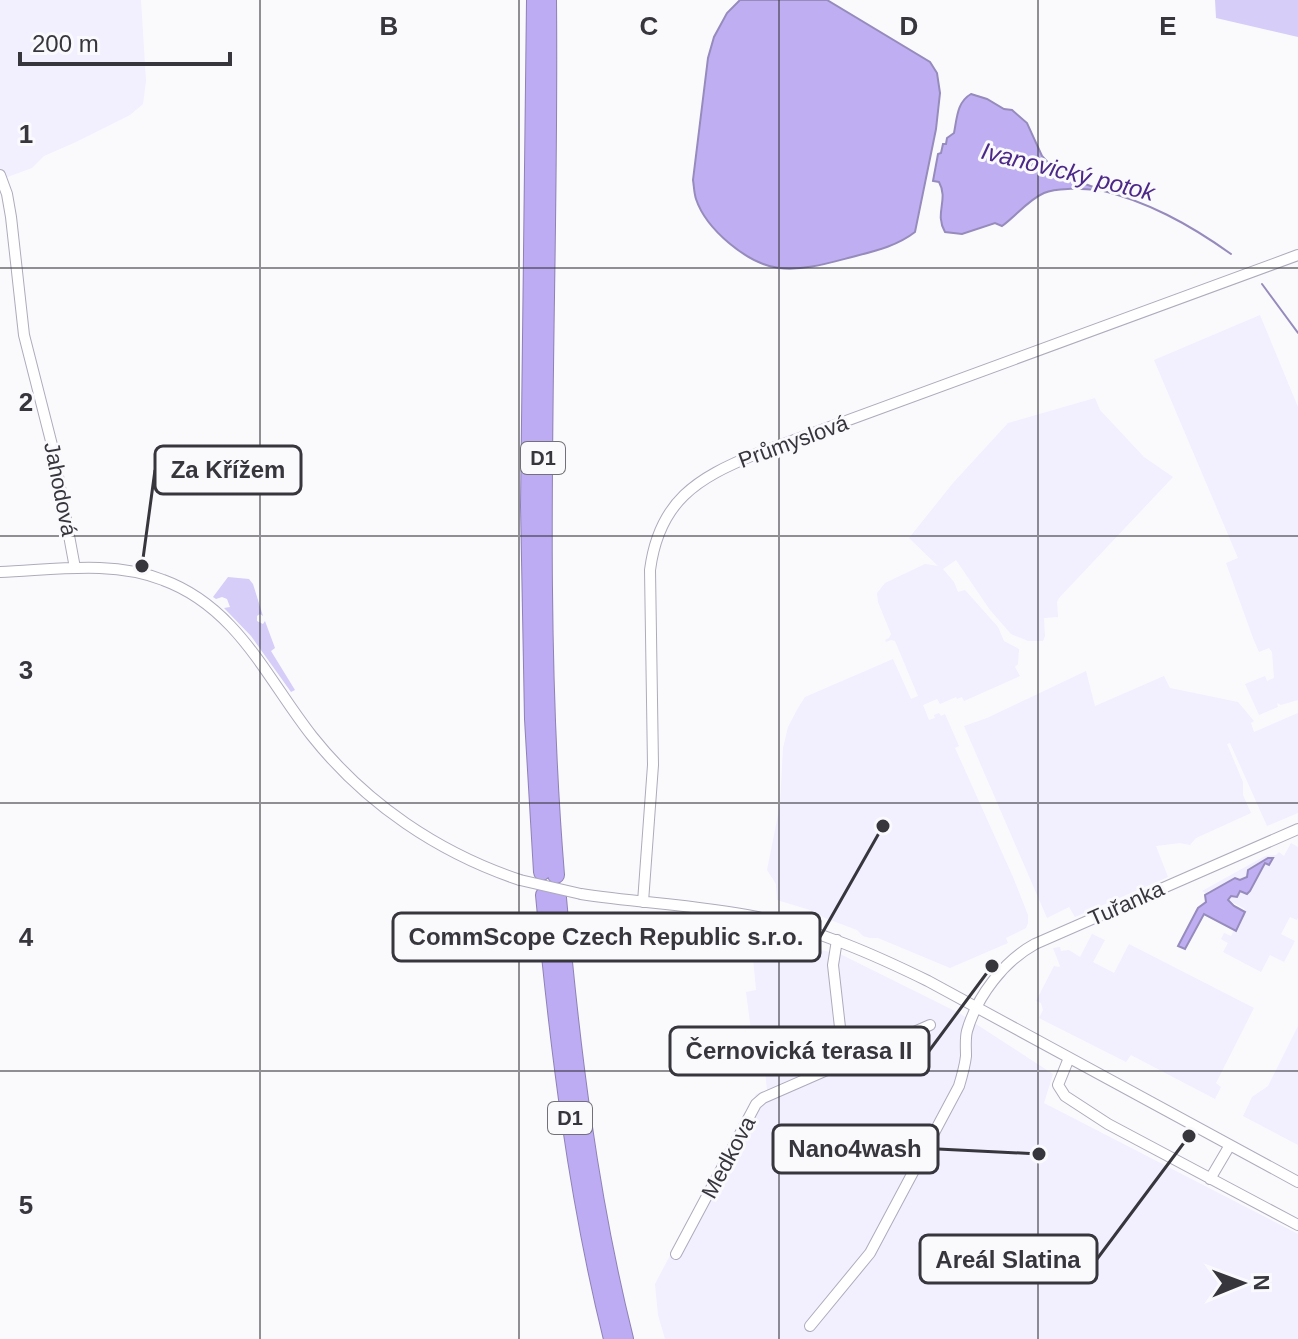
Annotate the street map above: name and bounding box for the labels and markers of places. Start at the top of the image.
callout: Za Křížem [155,446,301,494]
callout: CommScope Czech Republic s.r.o. [393,913,820,961]
callout: Černovická terasa II [670,1027,929,1075]
callout: Nano4wash [773,1125,938,1173]
callout: Areál Slatina [920,1235,1097,1283]

